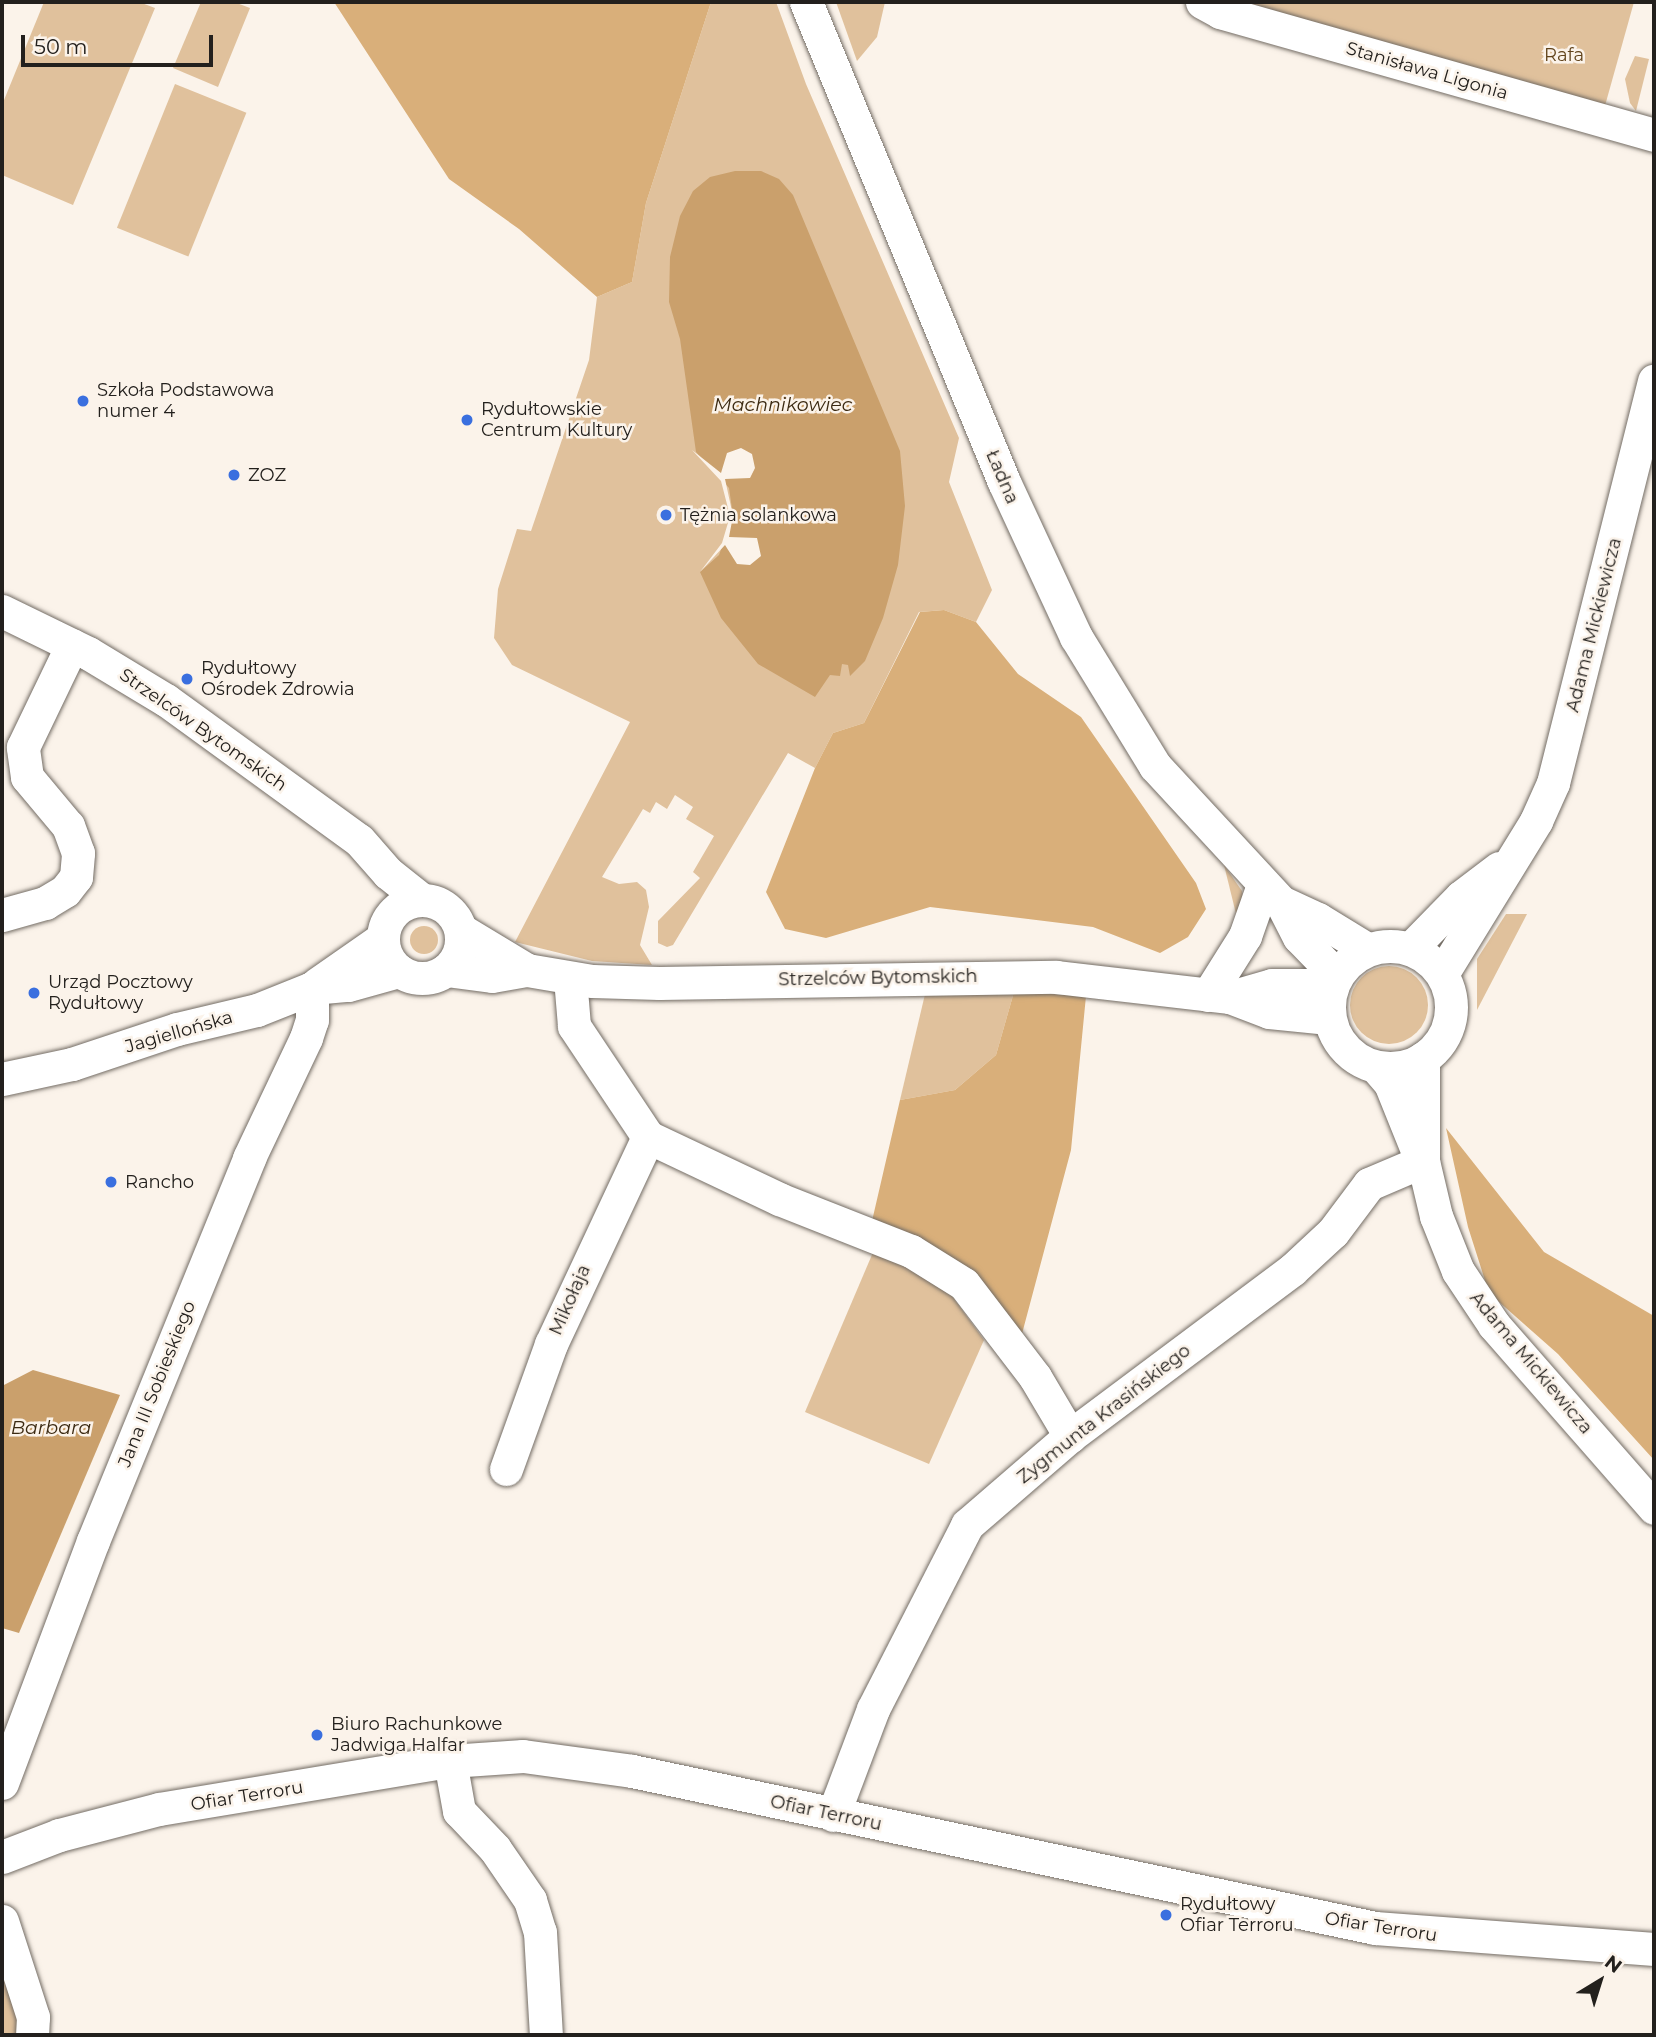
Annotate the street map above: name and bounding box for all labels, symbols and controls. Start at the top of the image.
scale bar [24,21,217,65]
text: 50 m [34,34,88,59]
street label: Stanisława Ligonia [1344,38,1510,104]
park label: Rafa [1544,44,1584,66]
place label: Szkoła Podstawowa numer 4 [97,380,274,422]
marker: Szkoła Podstawowa numer 4 [75,393,91,409]
water label: Machnikowiec [714,394,852,416]
place label: Rydułtowskie Centrum Kultury [481,399,632,442]
marker: Rydułtowskie Centrum Kultury [459,412,475,428]
street label: Ładna [981,447,1023,507]
place label: ZOZ [248,464,286,486]
marker: ZOZ [226,467,242,483]
place label: Tężnia solankowa [680,504,837,526]
marker: Tężnia solankowa [658,507,674,523]
street label: Adama Mickiewicza [1562,536,1626,714]
place label: Rydułtowy Ośrodek Zdrowia [201,658,355,700]
street label: Strzelców Bytomskich [115,664,291,796]
marker: Rydułtowy Ośrodek Zdrowia [179,671,195,687]
street label: Strzelców Bytomskich [778,965,978,991]
place label: Urząd Pocztowy Rydułtowy [48,972,193,1014]
marker: Urząd Pocztowy Rydułtowy [26,985,42,1001]
street label: Jagiellońska [123,1006,235,1058]
place label: Rancho [125,1171,194,1193]
marker: Rancho [103,1174,119,1190]
street label: Mikołaja [545,1261,595,1339]
street label: Adama Mickiewicza [1465,1288,1597,1438]
street label: Jana III Sobieskiego [114,1298,200,1470]
street label: Zygmunta Krasińskiego [1013,1340,1195,1488]
water label: Barbara [11,1417,91,1439]
place label: Biuro Rachunkowe Jadwiga Halfar [331,1714,502,1756]
marker: Biuro Rachunkowe Jadwiga Halfar [309,1727,325,1743]
street label: Ofiar Terroru [189,1776,305,1816]
street label: Ofiar Terroru [768,1791,884,1835]
place label: Rydułtowy Ofiar Terroru [1180,1894,1294,1937]
marker: Rydułtowy Ofiar Terroru [1158,1907,1174,1923]
street label: Ofiar Terroru [1323,1907,1439,1947]
north arrow [1565,1946,1635,2016]
text: N [1600,1950,1626,1978]

